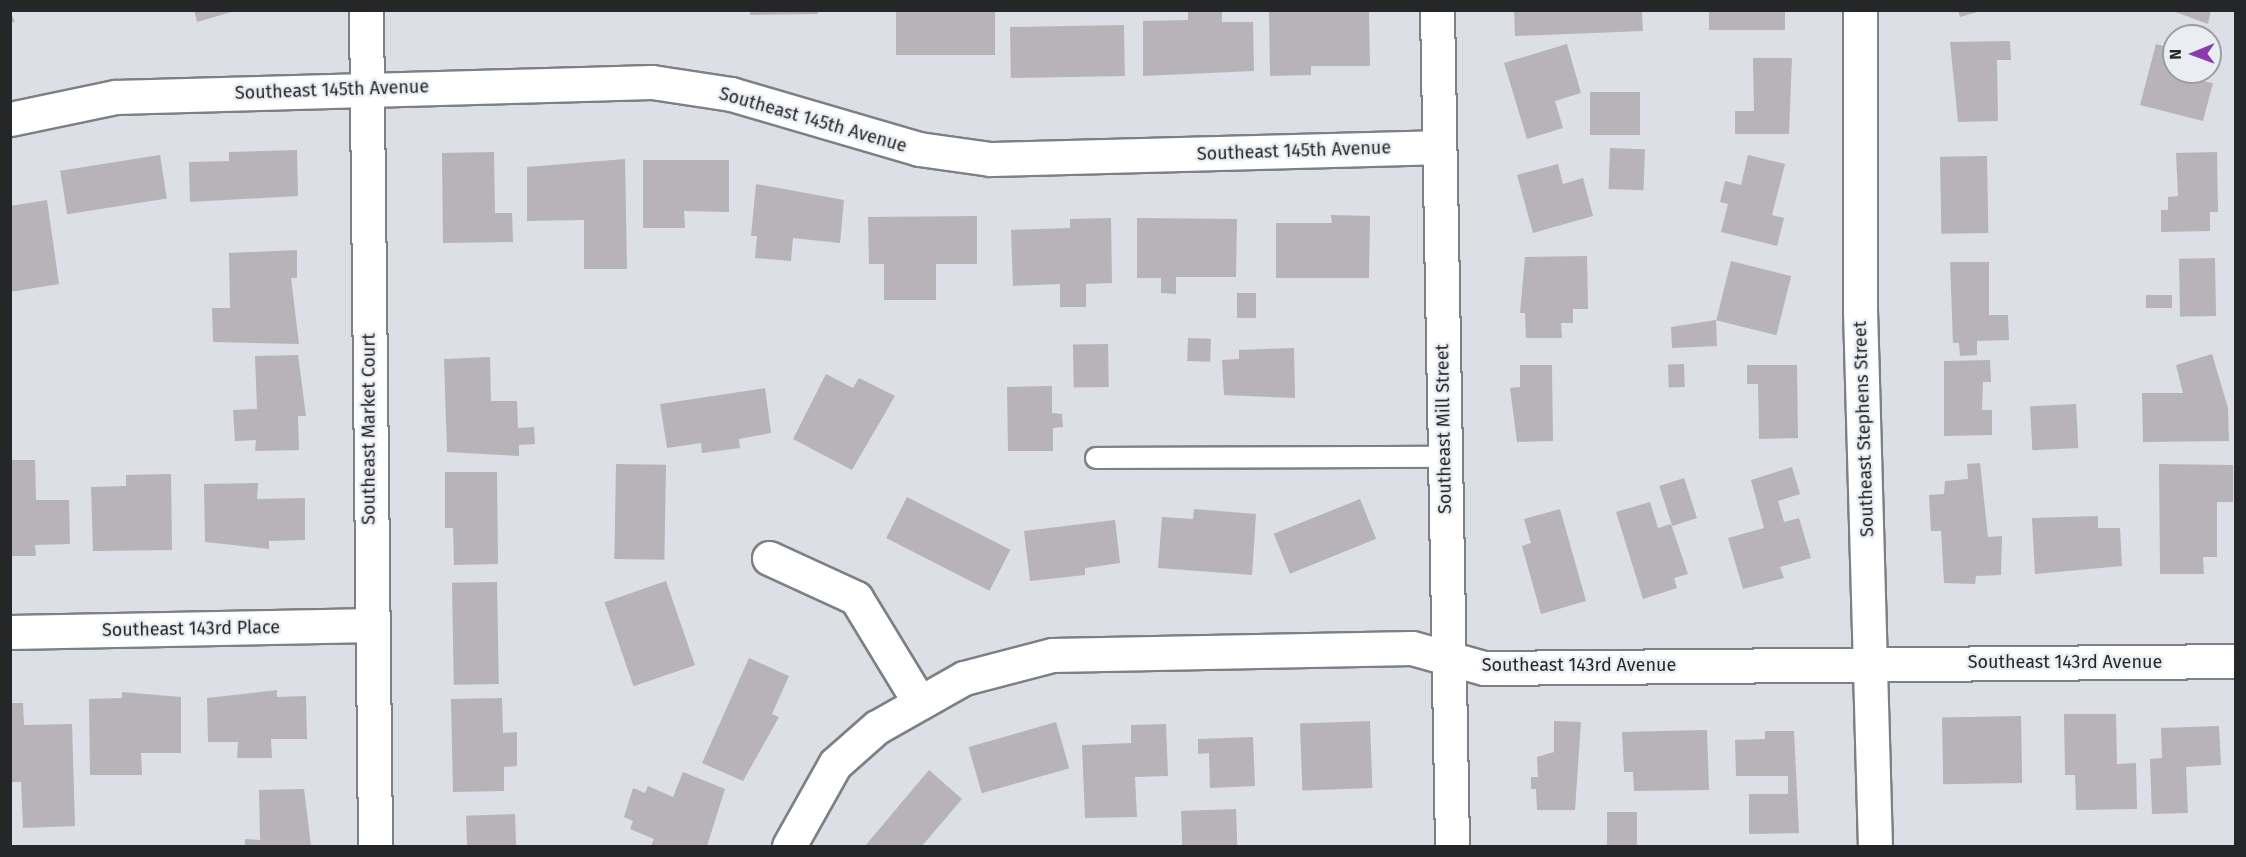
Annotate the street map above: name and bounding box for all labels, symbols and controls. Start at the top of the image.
north arrow [2162,24,2222,84]
text: N [2166,49,2185,60]
street label: Southeast 145th Avenue [234,76,430,104]
street label: Southeast 145th Avenue [717,83,909,157]
street label: Southeast 145th Avenue [1196,137,1392,165]
street label: Southeast Stephens Street [1849,321,1879,537]
street label: Southeast Market Court [358,333,380,525]
street label: Southeast Mill Street [1432,344,1456,514]
street label: Southeast 143rd Place [102,617,280,641]
street label: Southeast 143rd Avenue [1968,651,2162,673]
street label: Southeast 143rd Avenue [1482,654,1676,676]

